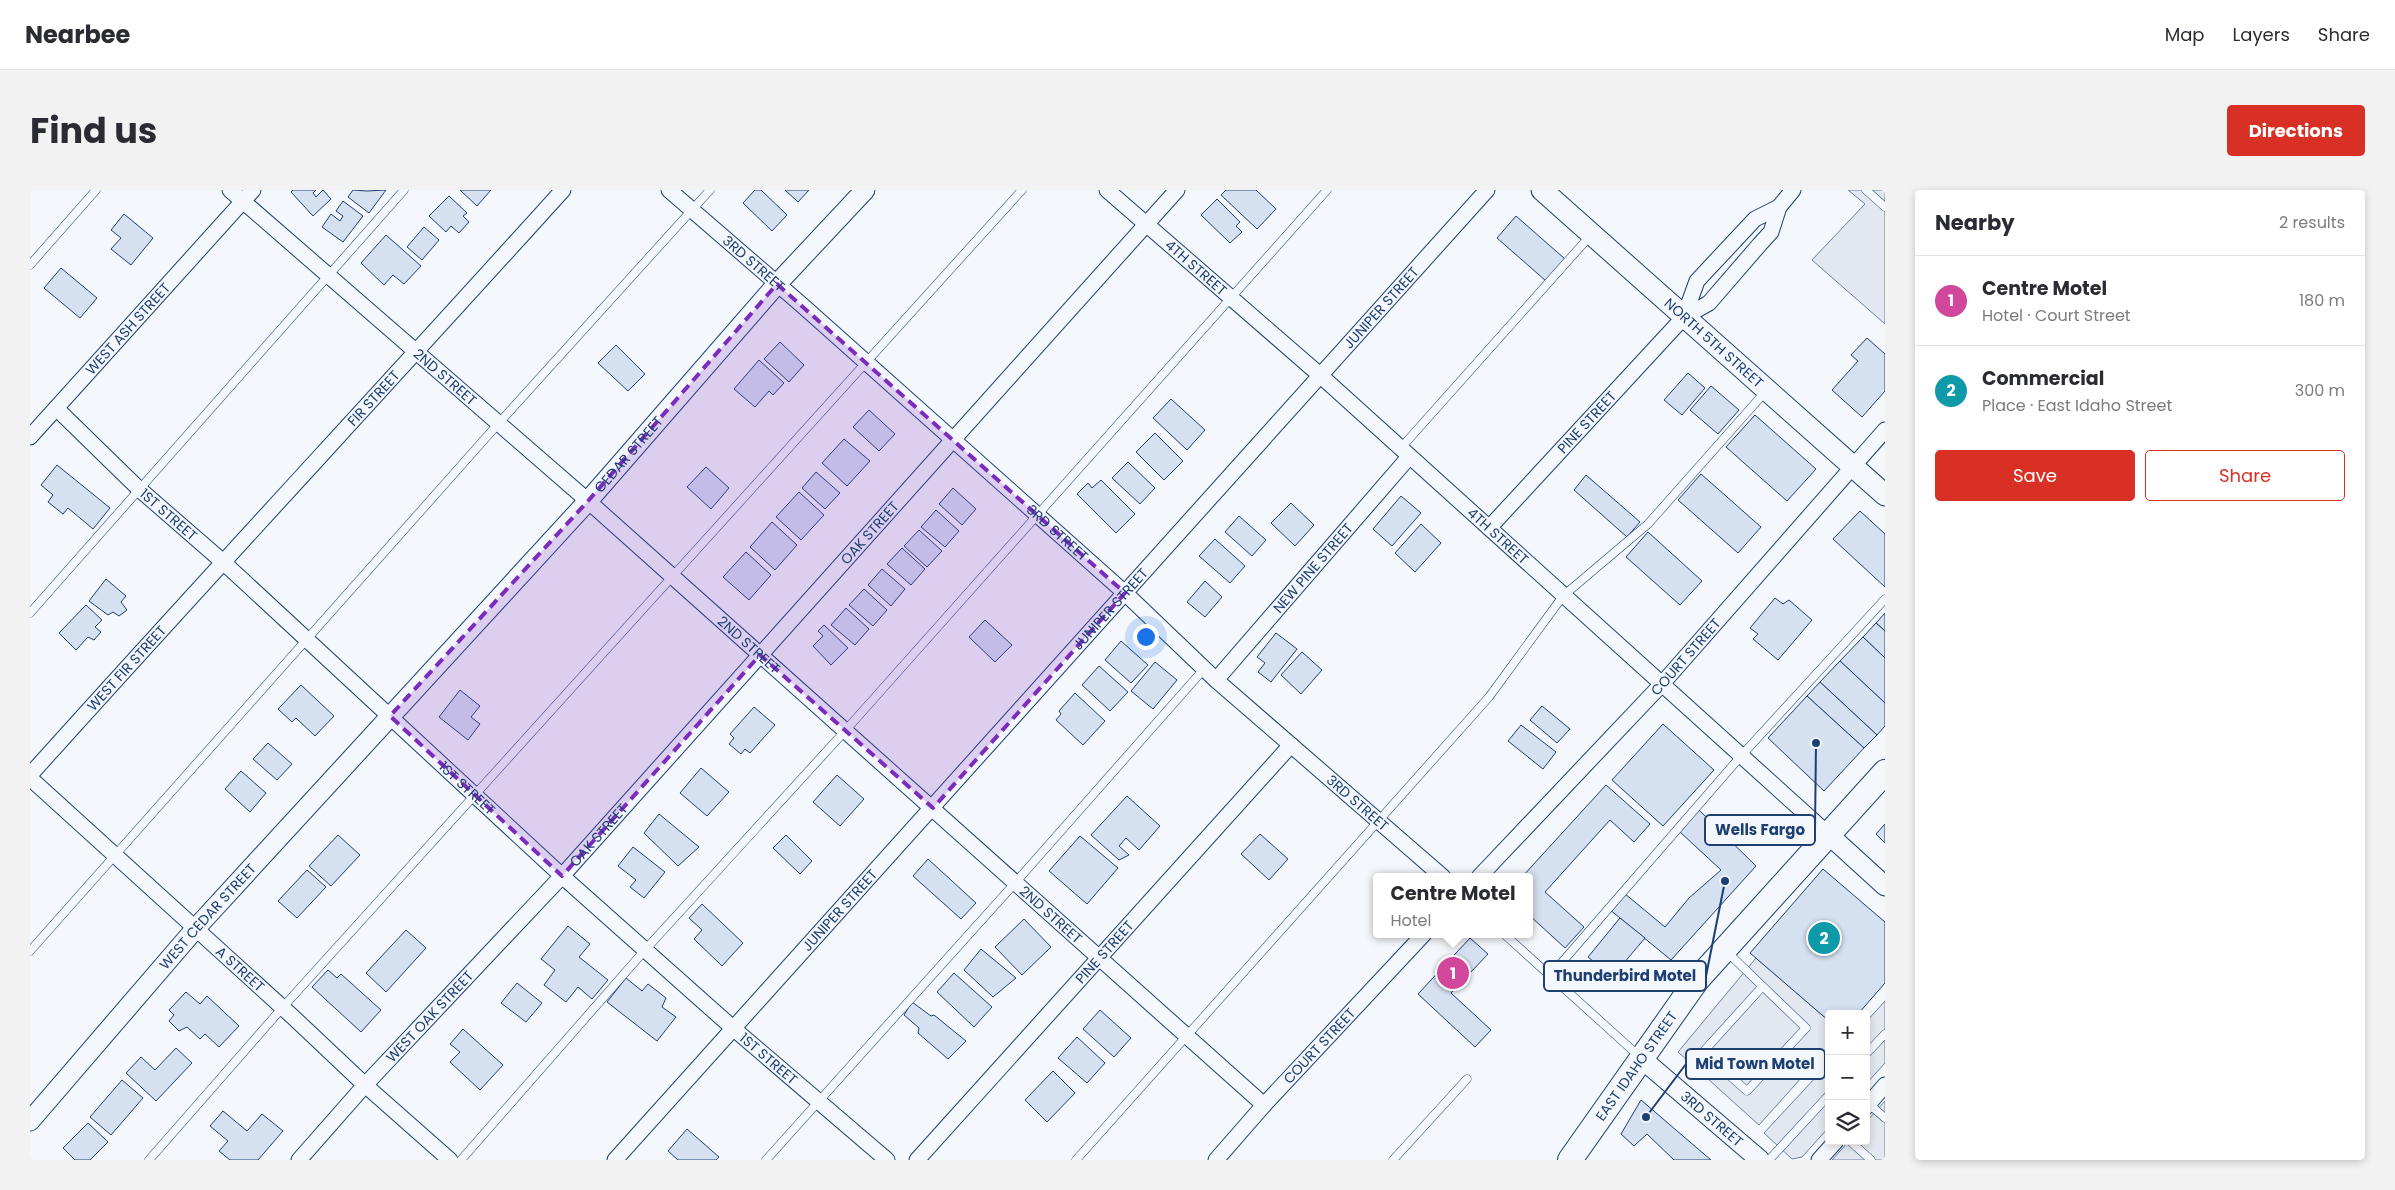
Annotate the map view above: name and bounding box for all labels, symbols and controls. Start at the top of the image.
text: Nearbee [25,18,130,51]
text: Map [2165,22,2205,47]
text: Layers [2233,22,2290,47]
text: Share [2318,22,2370,47]
button: Directions [2227,105,2365,156]
text: Find us [30,106,157,155]
text: Nearby [1935,208,2015,237]
text: 2 results [2279,211,2345,234]
street label: 3RD STREET [718,231,790,296]
street label: 4TH STREET [1161,235,1232,300]
street label: JUNIPER STREET [1339,262,1424,353]
text: Centre Motel [1982,275,2107,302]
street label: WEST ASH STREET [81,278,175,379]
text: 1 [1948,289,1954,312]
text: 180 m [2299,289,2345,312]
street label: NORTH 5TH STREET [1660,293,1768,393]
text: Hotel · Court Street [1982,304,2131,327]
street label: 2ND STREET [409,344,481,410]
text: Commercial [1982,365,2104,392]
street label: FIR STREET [343,366,404,430]
text: 2 [1946,379,1956,402]
text: 300 m [2295,379,2345,402]
street label: PINE STREET [1553,386,1621,458]
text: Place · East Idaho Street [1982,394,2172,417]
street label: CEDAR STREET [590,411,668,497]
button: Save [1935,450,2135,501]
button: Share [2145,450,2345,501]
street label: 1ST STREET [135,484,202,545]
street label: OAK STREET [836,496,904,569]
street label: 3RD STREET [1022,500,1093,566]
street label: 4TH STREET [1463,503,1533,569]
street label: NEW PINE STREET [1268,518,1358,617]
street label: JUNIPER STREET [1068,563,1153,654]
street label: 2ND STREET [713,611,785,678]
street label: COURT STREET [1646,613,1726,700]
street label: WEST FIR STREET [82,621,171,715]
your location [1133,624,1159,650]
street label: 1ST STREET [435,757,500,820]
street label: 3RD STREET [1322,770,1393,836]
street label: OAK STREET [565,799,633,871]
callout: Wells Fargo [1705,815,1815,845]
text: Wells Fargo [1715,819,1805,840]
street label: WEST CEDAR STREET [155,859,261,974]
street label: JUNIPER STREET [797,864,882,955]
popup [1373,873,1533,938]
text: Centre Motel [1390,880,1516,907]
street label: 2ND STREET [1015,881,1087,948]
text: Hotel [1390,909,1431,932]
street label: PINE STREET [1071,916,1138,988]
pin: 2 [1808,919,1840,957]
street label: A STREET [211,942,269,997]
pin: 1 [1437,954,1469,992]
callout: Thunderbird Motel [1544,961,1706,991]
text: Thunderbird Motel [1554,965,1696,986]
street label: WEST OAK STREET [381,966,478,1067]
street label: COURT STREET [1279,1003,1360,1088]
street label: EAST IDAHO STREET [1591,1007,1682,1125]
map controls [1825,1010,1870,1145]
button: + [1825,1010,1870,1055]
street label: 1ST STREET [735,1028,802,1089]
callout: Mid Town Motel [1686,1049,1825,1079]
text: Mid Town Motel [1695,1053,1815,1074]
button: − [1825,1055,1870,1100]
street label: 3RD STREET [1676,1086,1748,1152]
button: layers [1825,1100,1870,1145]

